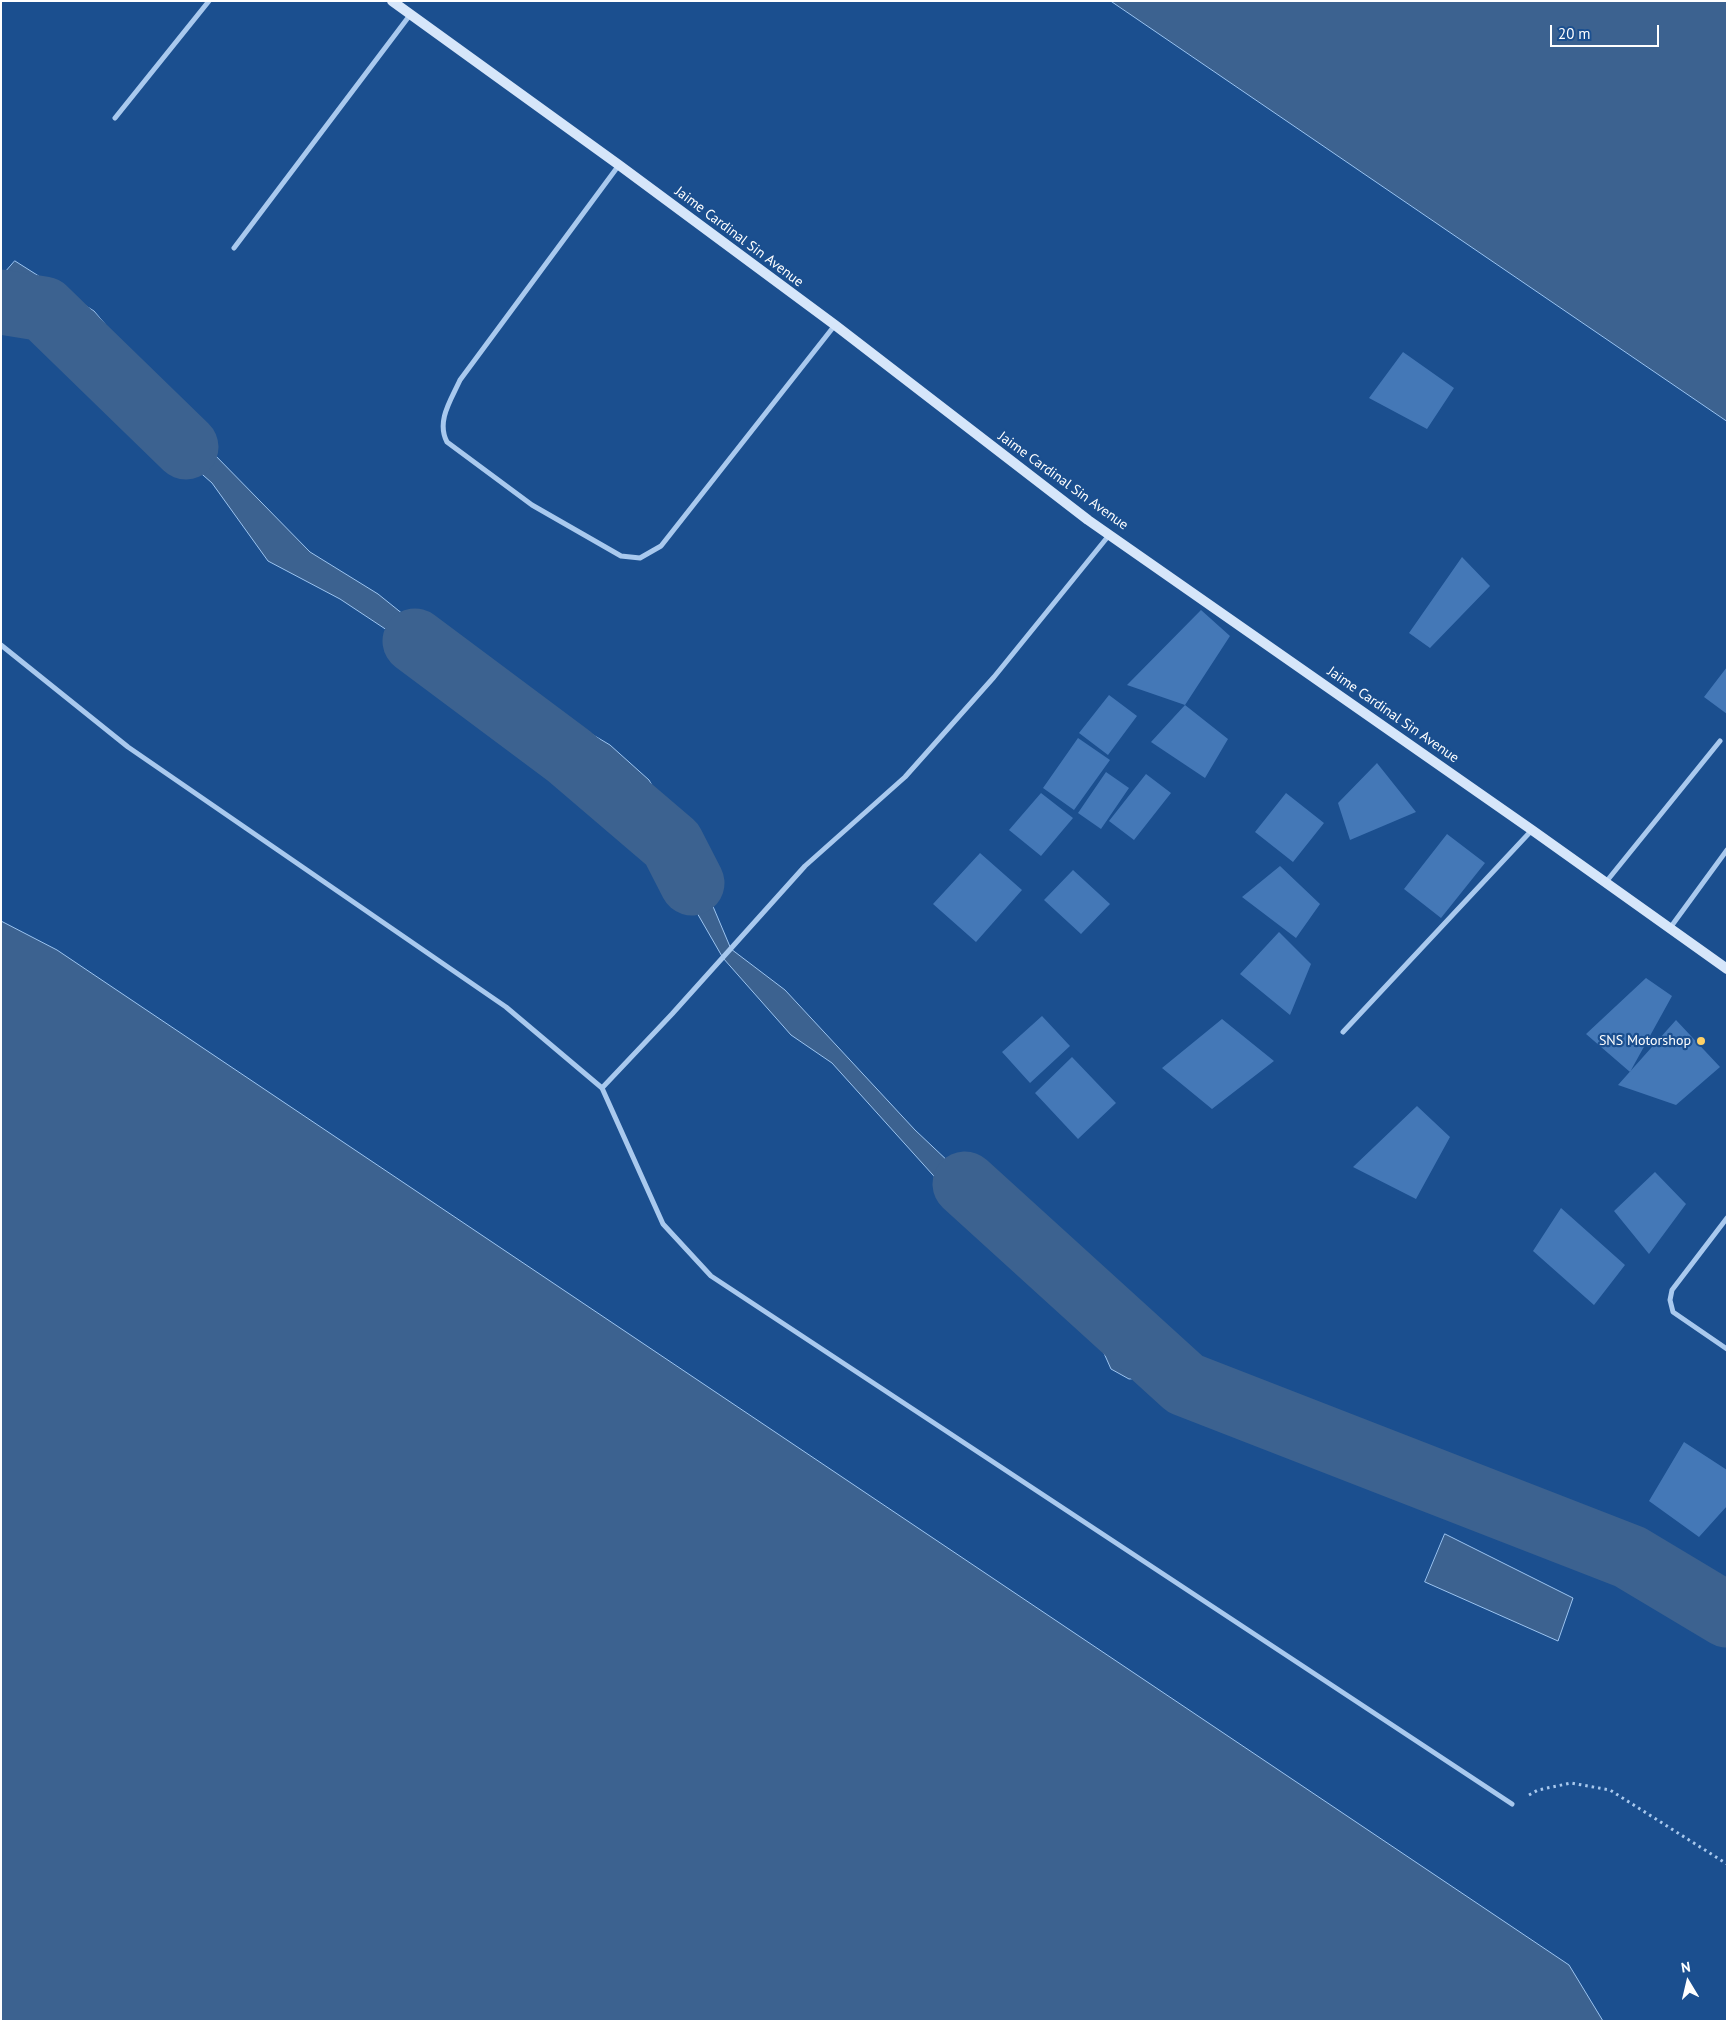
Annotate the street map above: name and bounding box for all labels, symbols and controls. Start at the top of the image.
scale bar [1553,15,1662,47]
text: 20 m [1558,24,1591,43]
street label: Jaime Cardinal Sin Avenue [671,183,807,291]
street label: Jaime Cardinal Sin Avenue [995,428,1131,534]
street label: Jaime Cardinal Sin Avenue [1324,663,1462,767]
place label: SNS Motorshop [1599,1033,1691,1049]
marker: SNS Motorshop [1695,1035,1707,1047]
north arrow [1663,1957,1713,2007]
text: N [1680,1958,1692,1977]

